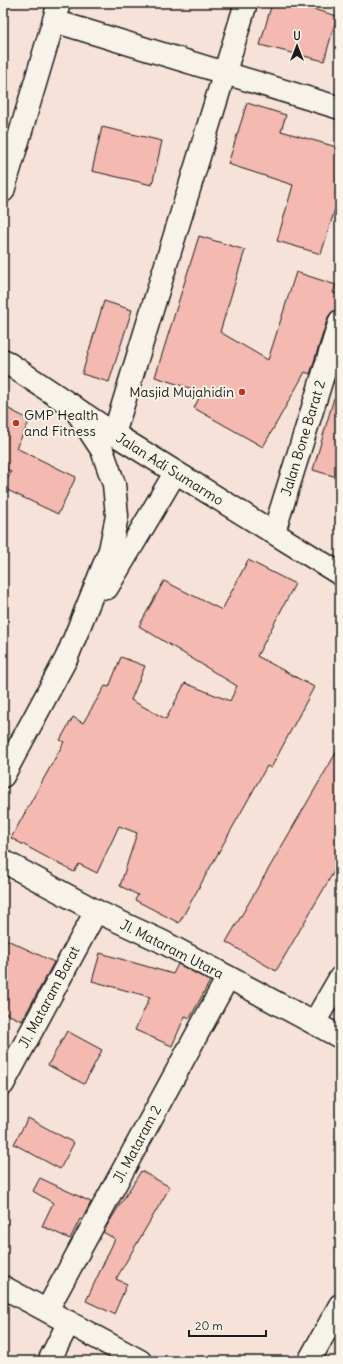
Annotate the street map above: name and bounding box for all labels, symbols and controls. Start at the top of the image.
north arrow [277,26,317,66]
text: U [293,29,301,43]
street label: Jalan Bone Barat 2 [277,378,329,498]
place label: Masjid Mujahidin [129,383,234,401]
marker: Masjid Mujahidin [237,387,247,397]
place label: GMP Health and Fitness [24,406,99,440]
marker: GMP Health and Fitness [11,418,21,428]
street label: Jalan Adi Sumarmo [113,429,227,509]
street label: Jl. Mataram Utara [117,915,227,983]
street label: Jl. Mataram Barat [14,943,84,1051]
street label: Jl. Mataram 2 [109,1102,165,1186]
scale bar [189,1312,266,1338]
text: 20 m [195,1318,223,1333]

